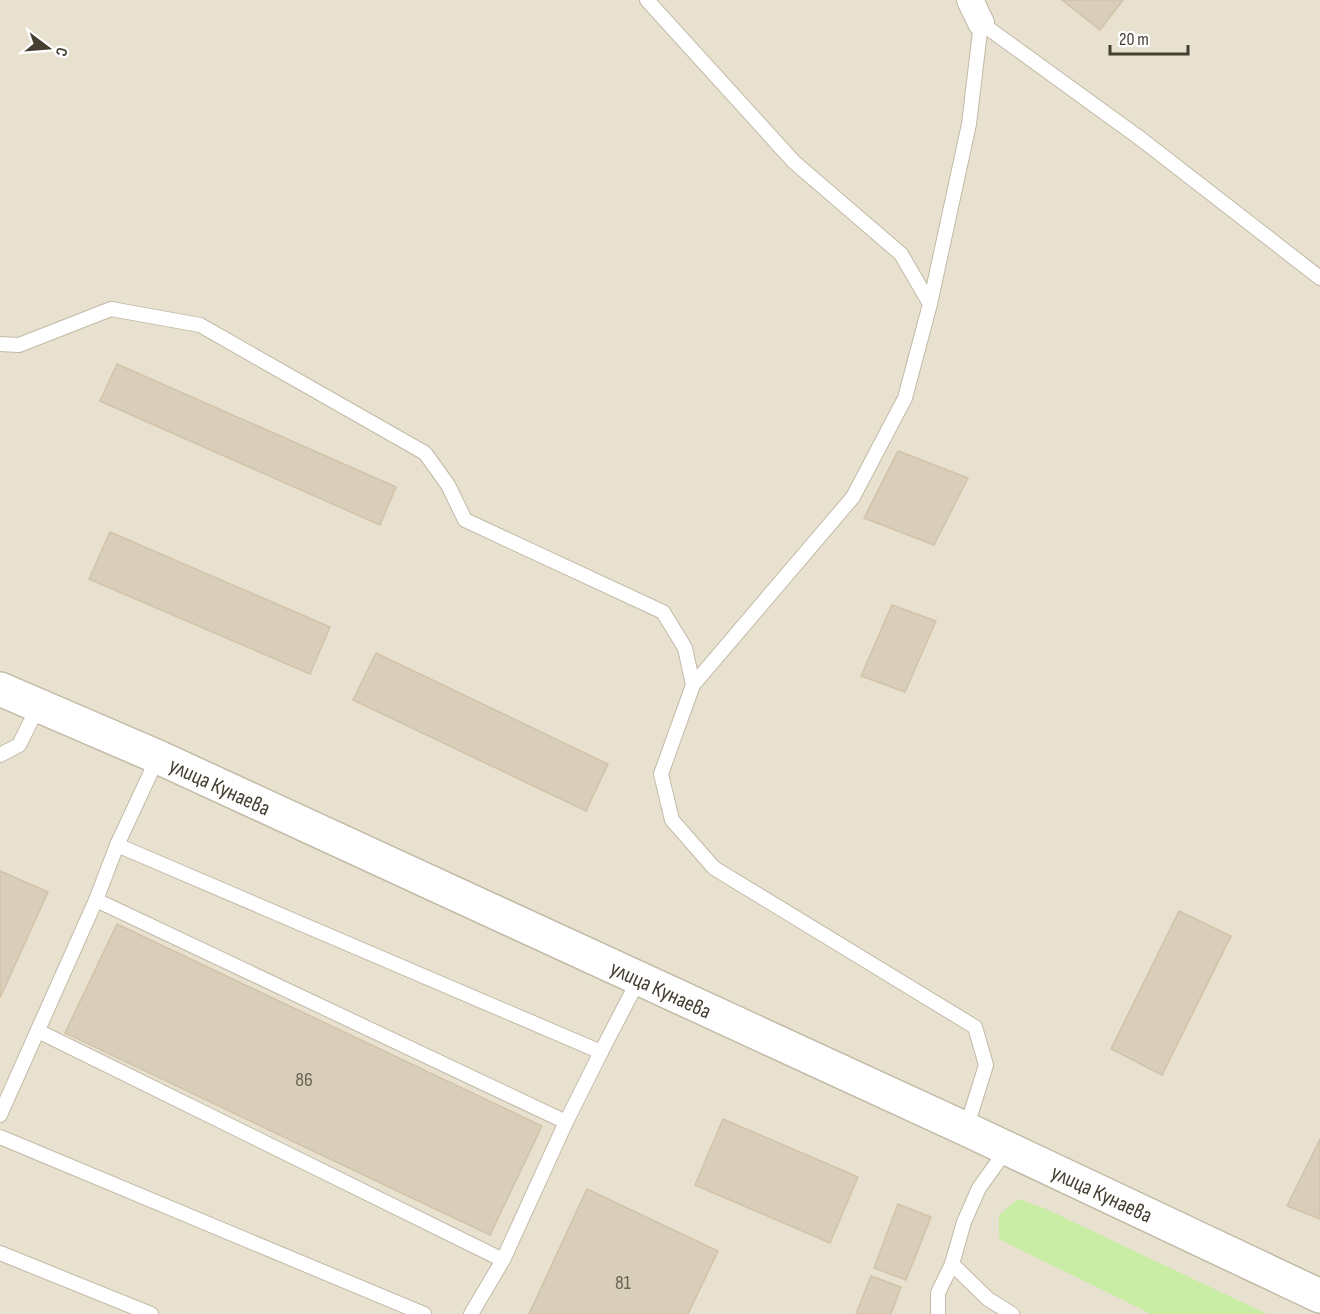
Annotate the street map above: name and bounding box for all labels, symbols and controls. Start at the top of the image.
north arrow [18,18,78,78]
scale bar [1110,18,1188,56]
text: 20 m [1119,29,1149,50]
text: С [51,45,71,58]
street label: улица Кунаева [164,752,274,823]
street label: улица Кунаева [605,955,715,1026]
house number: 86 [295,1068,313,1092]
street label: улица Кунаева [1046,1159,1156,1230]
house number: 81 [615,1271,631,1295]

